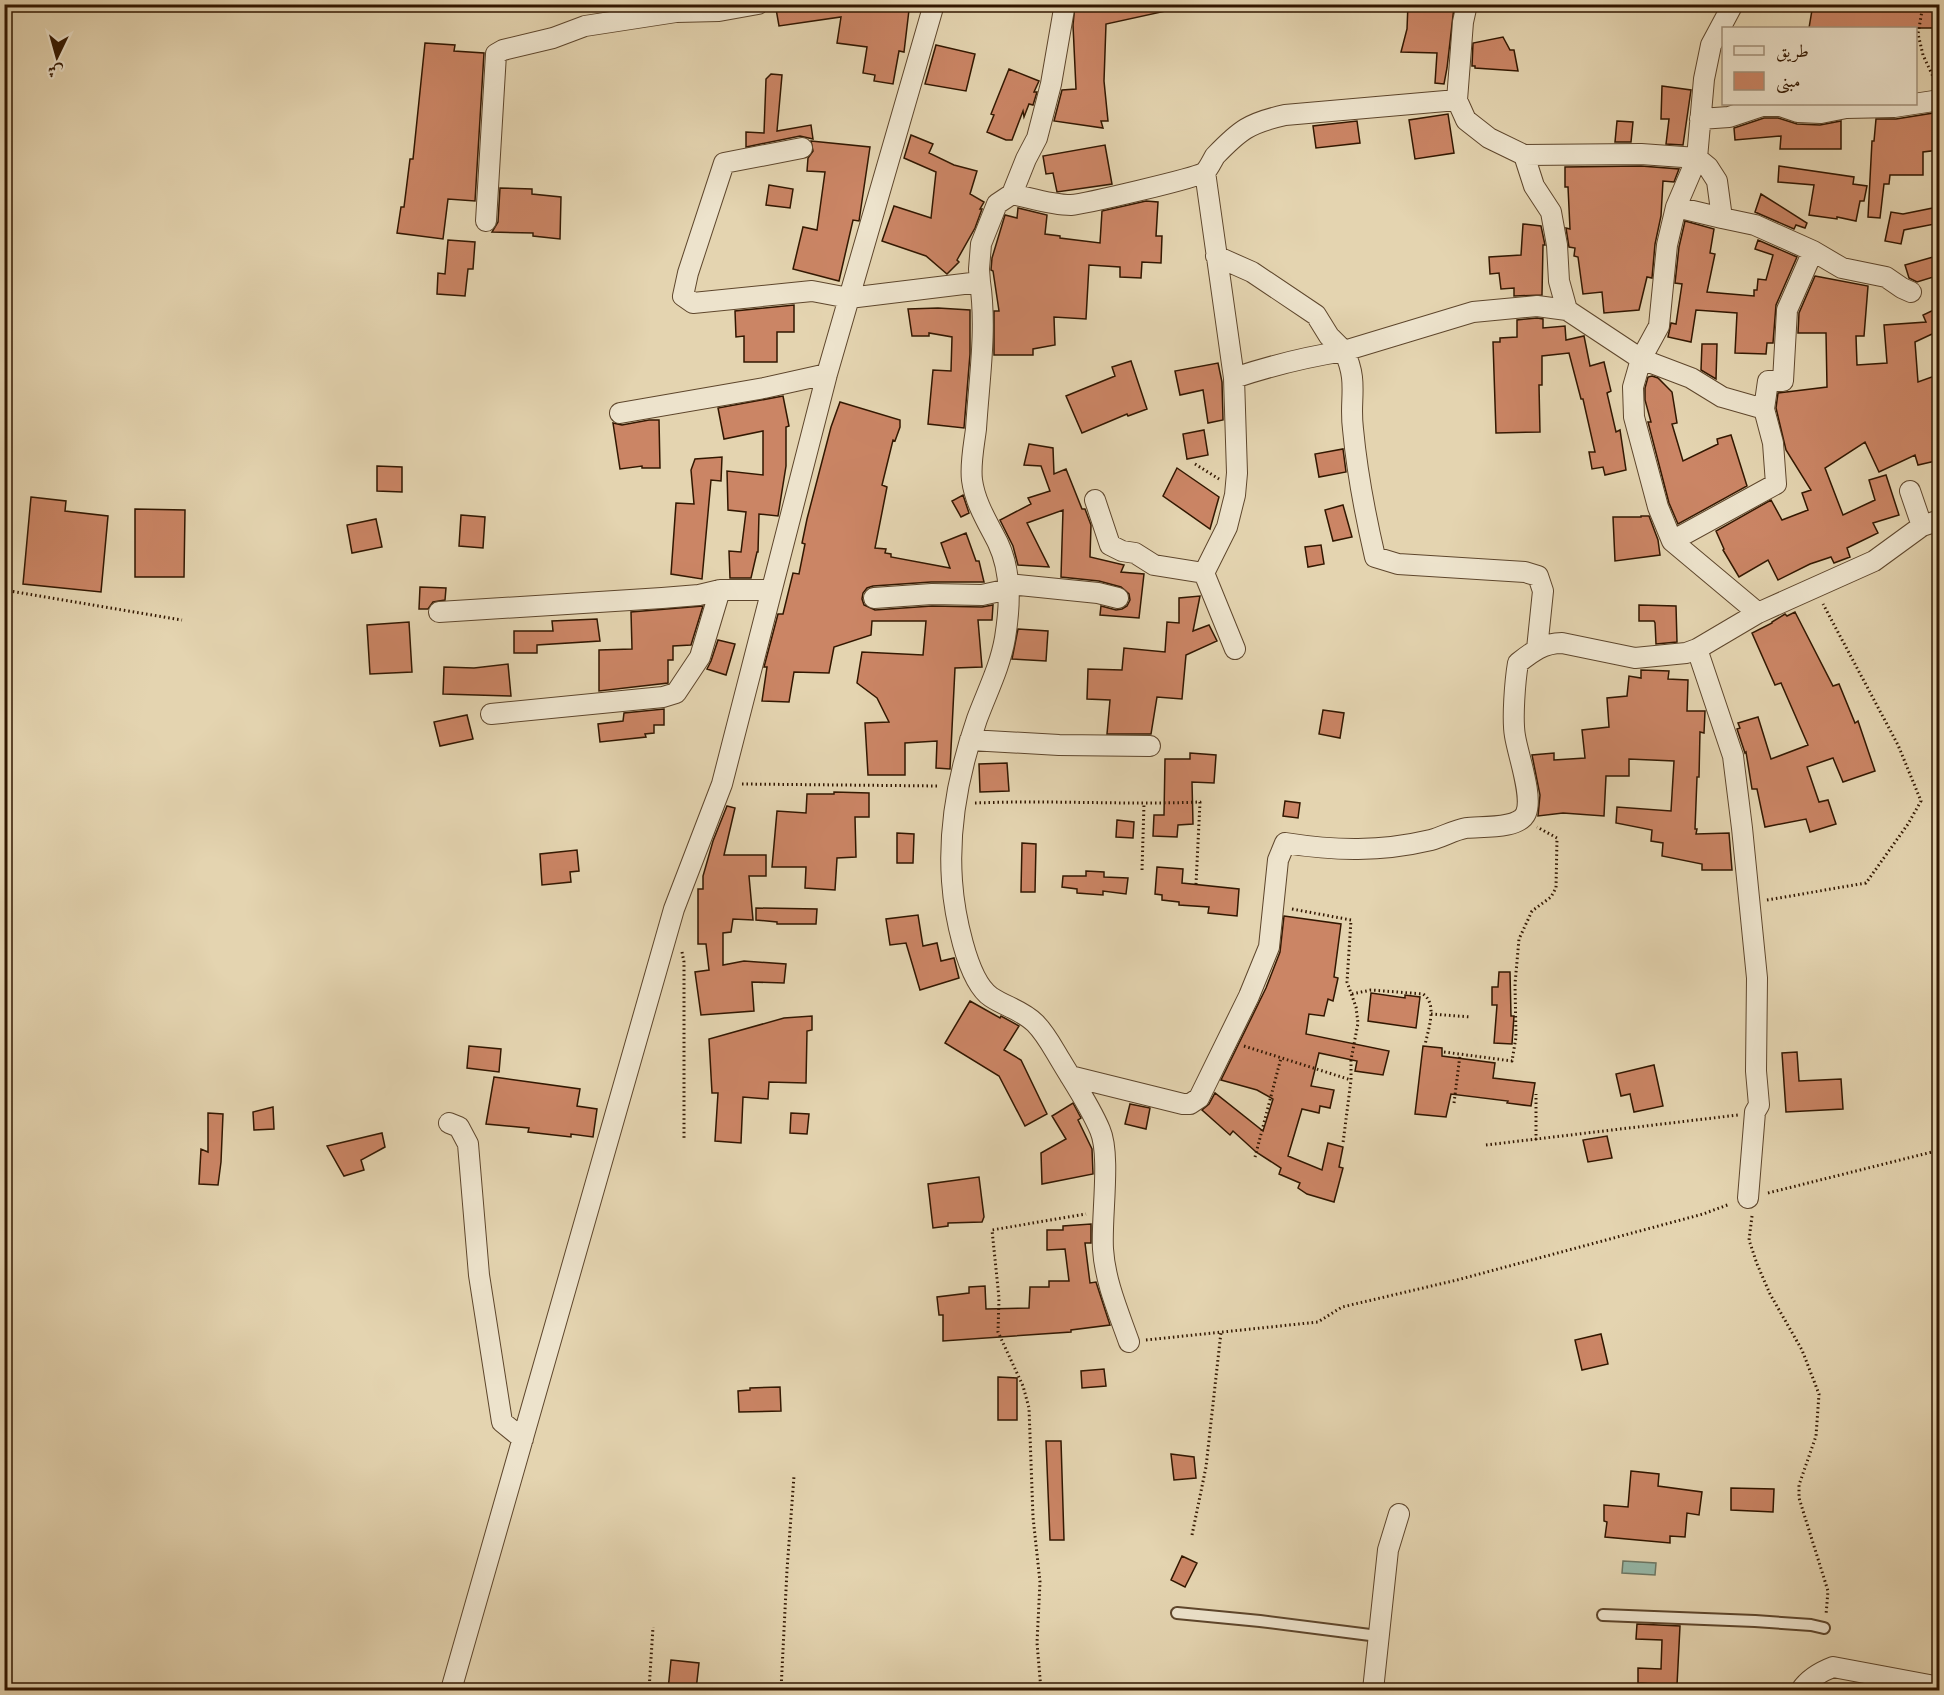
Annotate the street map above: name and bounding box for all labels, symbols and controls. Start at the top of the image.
north arrow [27,27,87,87]
legend [1722,27,1917,105]
text: طريق [1776,40,1809,63]
text: ش [47,60,65,82]
text: مبنى [1776,70,1801,94]

